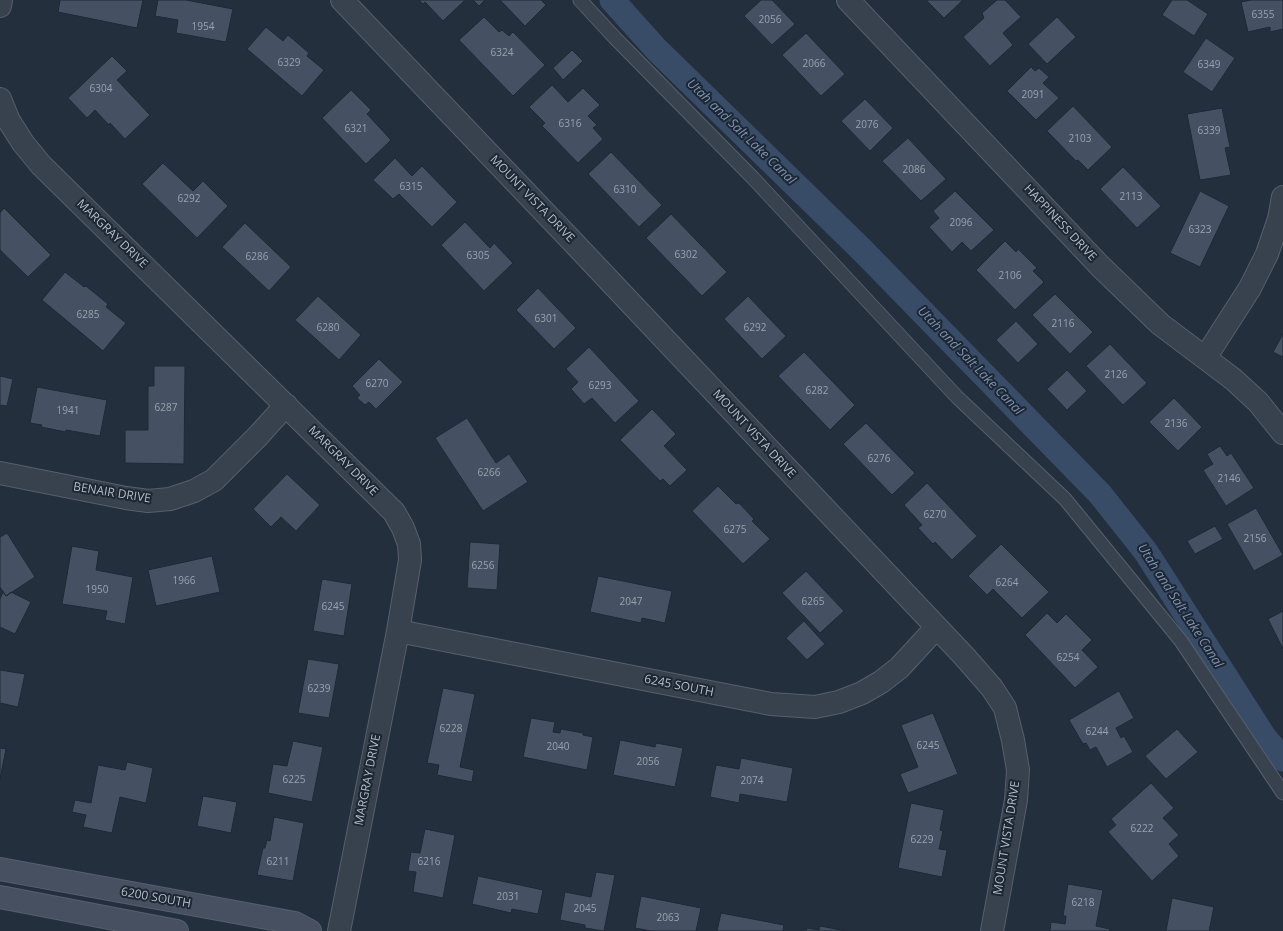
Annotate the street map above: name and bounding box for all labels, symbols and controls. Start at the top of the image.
house number: 6355 [1252,9,1274,21]
house number: 2056 [759,14,781,26]
house number: 1954 [192,21,214,33]
house number: 6324 [491,47,513,59]
house number: 6329 [278,57,300,69]
house number: 2066 [803,58,825,70]
house number: 6349 [1198,59,1220,71]
water label: Utah and Salt Lake Canal [684,76,798,188]
house number: 6304 [90,83,112,95]
house number: 2091 [1022,89,1044,101]
house number: 6316 [559,118,581,130]
house number: 2076 [856,119,878,131]
house number: 6321 [345,123,367,135]
house number: 6339 [1198,125,1220,137]
house number: 2103 [1069,133,1091,145]
street label: MOUNT VISTA DRIVE [487,153,577,245]
house number: 2086 [903,164,925,176]
house number: 6315 [400,181,422,193]
street label: HAPPINESS DRIVE [1021,182,1099,264]
house number: 6310 [614,184,636,196]
house number: 2113 [1120,191,1142,203]
house number: 6292 [178,193,200,205]
street label: MARGRAY DRIVE [74,197,150,271]
house number: 2096 [950,217,972,229]
house number: 6323 [1189,224,1211,236]
house number: 6302 [675,249,697,261]
house number: 6305 [467,250,489,262]
house number: 6286 [246,251,268,263]
house number: 2106 [999,270,1021,282]
water label: Utah and Salt Lake Canal [914,304,1026,418]
house number: 6285 [77,309,99,321]
house number: 6301 [535,313,557,325]
house number: 2116 [1052,318,1074,330]
house number: 6280 [317,322,339,334]
house number: 6292 [744,322,766,334]
house number: 2126 [1105,369,1127,381]
house number: 6270 [366,378,388,390]
house number: 6293 [589,380,611,392]
house number: 6282 [806,385,828,397]
street label: MOUNT VISTA DRIVE [709,387,799,481]
house number: 6287 [155,402,177,414]
house number: 1941 [57,405,79,417]
house number: 2136 [1165,418,1187,430]
street label: MARGRAY DRIVE [305,423,381,499]
house number: 6276 [868,453,890,465]
house number: 6266 [478,467,500,479]
house number: 2146 [1218,473,1240,485]
street label: BENAIR DRIVE [72,480,152,506]
house number: 6270 [924,509,946,521]
house number: 6275 [724,524,746,536]
house number: 2156 [1244,533,1266,545]
water label: Utah and Salt Lake Canal [1134,541,1226,671]
house number: 6256 [472,560,494,572]
house number: 1966 [173,575,195,587]
house number: 6264 [996,577,1018,589]
house number: 1950 [86,584,108,596]
house number: 2047 [620,596,642,608]
house number: 6265 [802,596,824,608]
house number: 6245 [322,601,344,613]
house number: 6254 [1057,652,1079,664]
street label: 6245 SOUTH [643,672,715,700]
house number: 6239 [308,683,330,695]
house number: 6228 [440,723,462,735]
house number: 6244 [1086,726,1108,738]
street label: MARGRAY DRIVE [352,733,384,827]
house number: 6245 [917,740,939,752]
house number: 2040 [547,741,569,753]
house number: 2056 [637,756,659,768]
house number: 6225 [283,774,305,786]
house number: 2074 [741,775,763,787]
street label: MOUNT VISTA DRIVE [991,780,1023,896]
house number: 6222 [1131,823,1153,835]
house number: 6229 [911,834,933,846]
house number: 6211 [267,856,289,868]
house number: 6216 [418,856,440,868]
street label: 6200 SOUTH [120,885,192,911]
house number: 2031 [497,891,519,903]
house number: 6218 [1072,897,1094,909]
house number: 2045 [574,903,596,915]
house number: 2063 [657,912,679,924]

